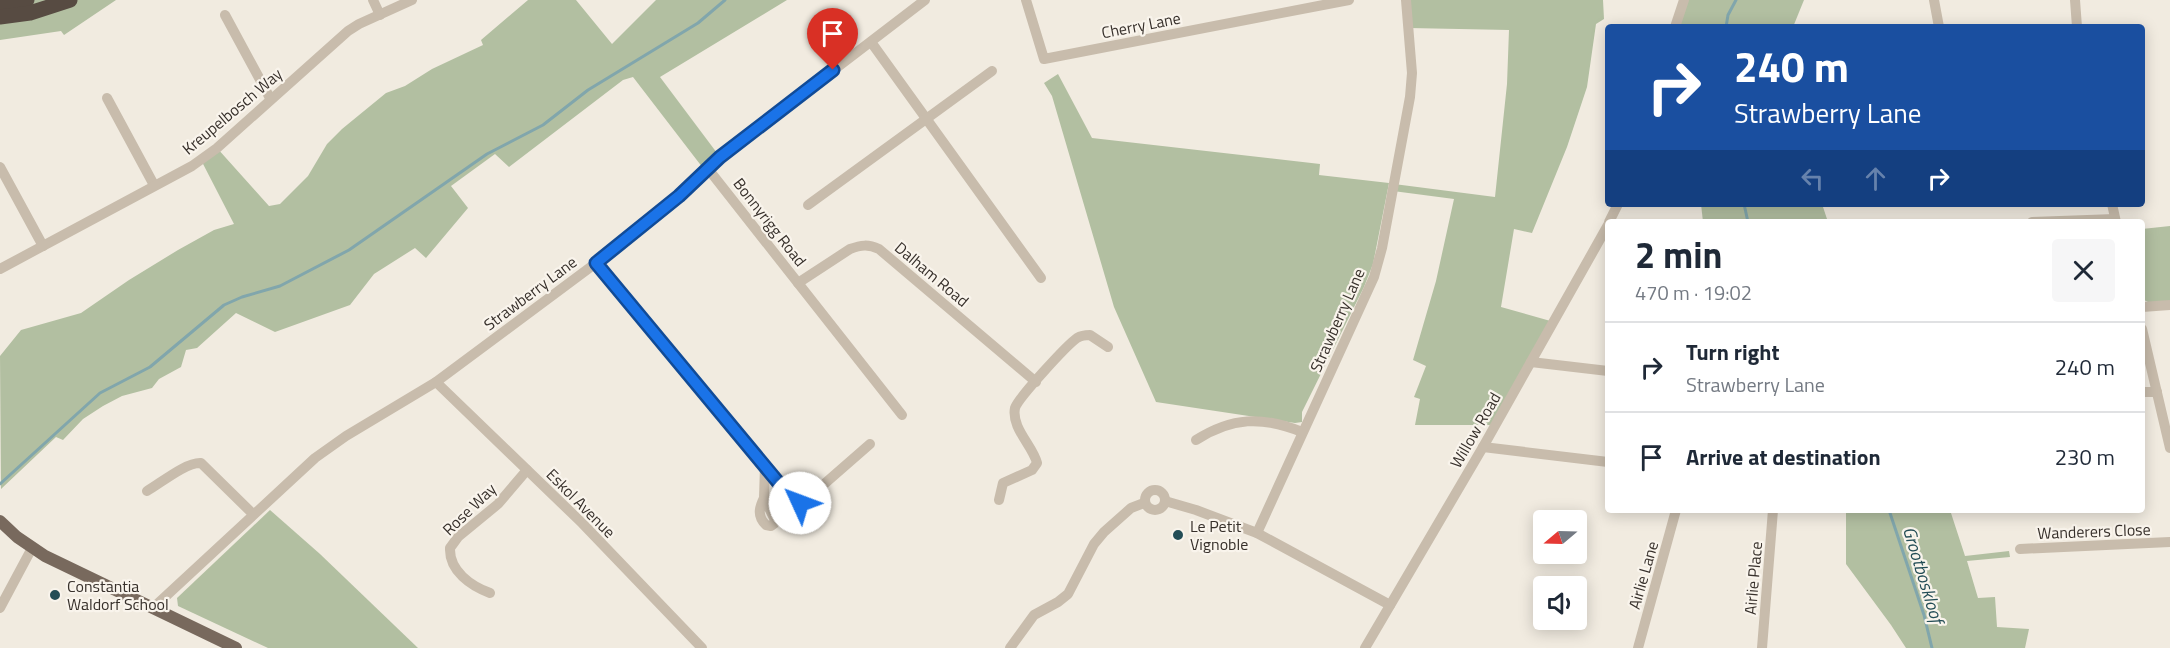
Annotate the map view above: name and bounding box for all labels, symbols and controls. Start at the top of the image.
street label: Cherry Lane [1099,6,1183,44]
pin [807,8,858,70]
icon: arrive [816,17,849,50]
text: 240 m [1734,34,1849,98]
icon: right [1635,48,1713,126]
street label: Kreupelbosch Way [177,62,287,160]
text: Strawberry Lane [1734,92,1921,133]
icon: left [1796,162,1829,195]
icon: ahead [1859,162,1892,195]
icon: right [1922,162,1955,195]
street label: Bonnyrigg Road [728,173,812,271]
text: 2 min [1635,227,1722,282]
street label: Dalham Road [890,236,974,312]
button: close [2052,239,2115,302]
street label: Strawberry Lane [478,250,582,336]
street label: Strawberry Lane [1303,264,1371,376]
text: 470 m · 19:02 [1635,277,1752,308]
text: Turn right [1686,335,1780,369]
text: 240 m [2055,350,2115,384]
icon: right [1635,351,1668,384]
text: Strawberry Lane [1686,369,1825,400]
street label: Willow Road [1444,388,1506,472]
text: Arrive at destination [1686,440,1881,474]
text: 230 m [2055,440,2115,474]
icon: arrive [1635,441,1668,474]
street label: Eskol Avenue [541,463,621,543]
position arrow [768,471,832,535]
street label: Rose Way [437,477,502,541]
north arrow [1533,510,1587,564]
map controls [1533,510,1587,630]
place label: Le Petit Vignoble [1190,514,1248,556]
street label: Wanderers Close [2037,517,2151,545]
water label: Grootboskloof [1896,523,1952,630]
marker: Le Petit Vignoble [1171,528,1185,542]
street label: Airlie Lane [1622,538,1664,612]
street label: Airlie Place [1738,540,1768,616]
place label: Constantia Waldorf School [67,574,169,616]
button: sound [1533,576,1587,630]
marker: Constantia Waldorf School [48,588,62,602]

